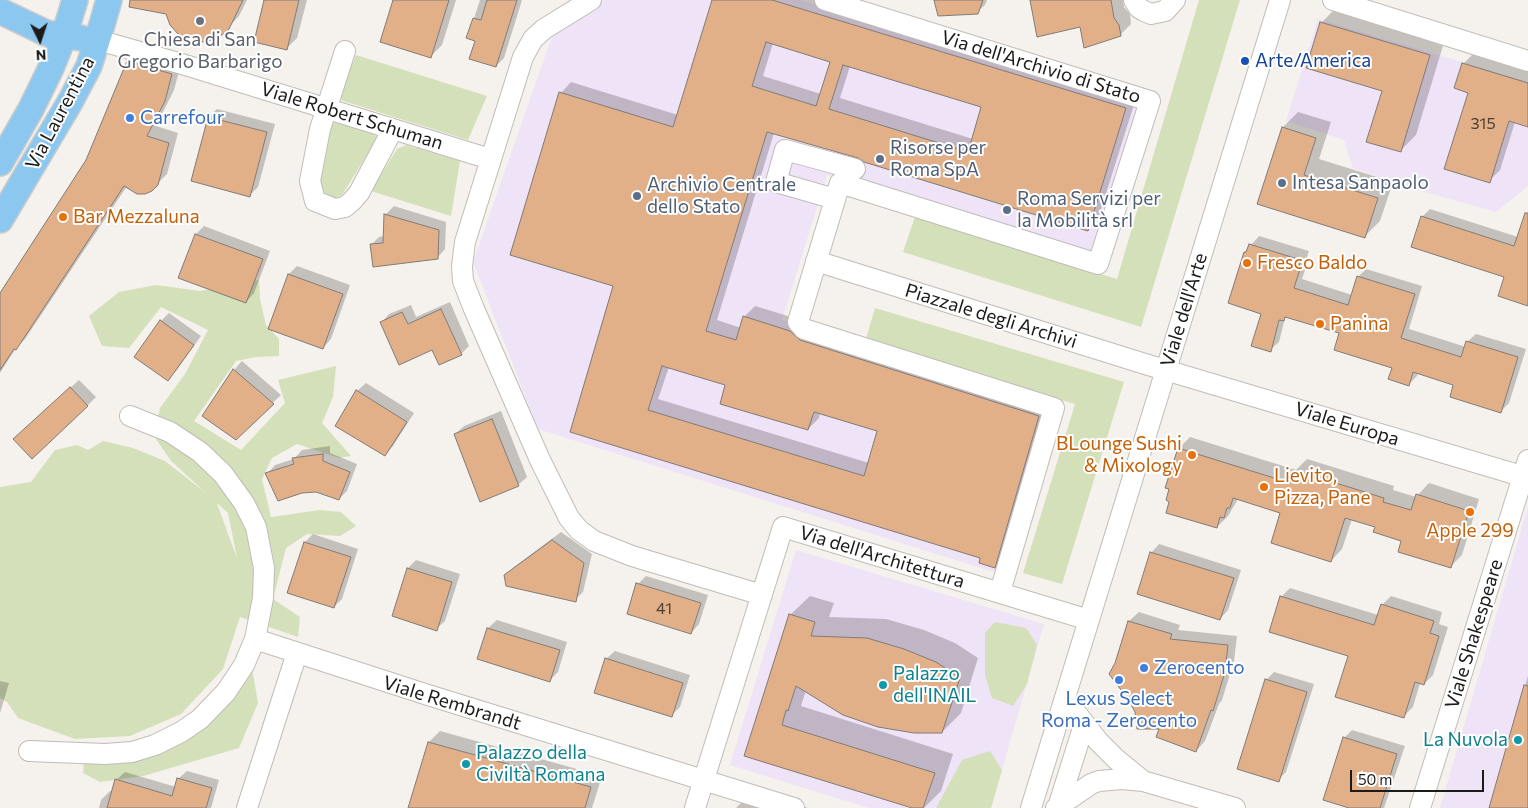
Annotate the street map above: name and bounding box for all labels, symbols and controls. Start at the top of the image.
north arrow [15,15,65,65]
marker: Chiesa di San Gregorio Barbarigo [194,15,206,27]
street label: Via dell'Archivio di Stato [939,26,1143,108]
place label: Chiesa di San Gregorio Barbarigo [117,29,283,73]
text: N [35,47,47,64]
place label: Arte/America [1255,50,1371,72]
street label: Via Laurentina [21,53,99,173]
marker: Arte/America [1239,55,1251,67]
street label: Viale Robert Schuman [258,77,446,155]
place label: Carrefour [140,107,224,129]
marker: Carrefour [124,112,136,124]
house number: 315 [1470,114,1496,134]
place label: Risorse per Roma SpA [890,137,986,181]
marker: Risorse per Roma SpA [874,153,886,165]
place label: Intesa Sanpaolo [1292,172,1429,194]
place label: Archivio Centrale dello Stato [647,174,796,218]
marker: Intesa Sanpaolo [1276,177,1288,189]
place label: Roma Servizi per la Mobilità srl [1017,188,1161,232]
marker: Archivio Centrale dello Stato [631,190,643,202]
marker: Roma Servizi per la Mobilità srl [1001,204,1013,216]
place label: Bar Mezzaluna [73,206,200,228]
marker: Bar Mezzaluna [57,211,69,223]
street label: Viale dell'Arte [1156,250,1212,370]
place label: Fresco Baldo [1257,252,1367,274]
marker: Fresco Baldo [1241,257,1253,269]
street label: Piazzale degli Archivi [902,279,1080,353]
place label: Panina [1330,313,1388,335]
marker: Panina [1314,318,1326,330]
street label: Viale Europa [1292,397,1402,451]
place label: BLounge Sushi & Mixology [1056,433,1182,477]
marker: BLounge Sushi & Mixology [1186,449,1198,461]
place label: Lievito, Pizza, Pane [1274,465,1370,509]
marker: Lievito, Pizza, Pane [1258,481,1270,493]
marker: Apple 299 [1464,506,1476,518]
place label: Apple 299 [1426,520,1514,542]
street label: Via dell'Architettura [797,521,967,593]
street label: Viale Shakespeare [1440,556,1508,712]
house number: 41 [656,599,672,619]
place label: Zerocento [1154,657,1245,679]
marker: Zerocento [1138,662,1150,674]
place label: Palazzo dell'INAIL [893,663,976,707]
street label: Viale Rembrandt [380,671,524,735]
marker: Lexus Select Roma - Zerocento [1113,674,1125,686]
marker: Palazzo dell'INAIL [877,679,889,691]
place label: Lexus Select Roma - Zerocento [1041,688,1197,732]
place label: La Nuvola [1423,729,1508,751]
marker: La Nuvola [1512,734,1524,746]
place label: Palazzo della Civiltà Romana [476,742,605,786]
marker: Palazzo della Civiltà Romana [460,758,472,770]
scale bar [1353,760,1487,792]
text: 50 m [1358,770,1392,788]

